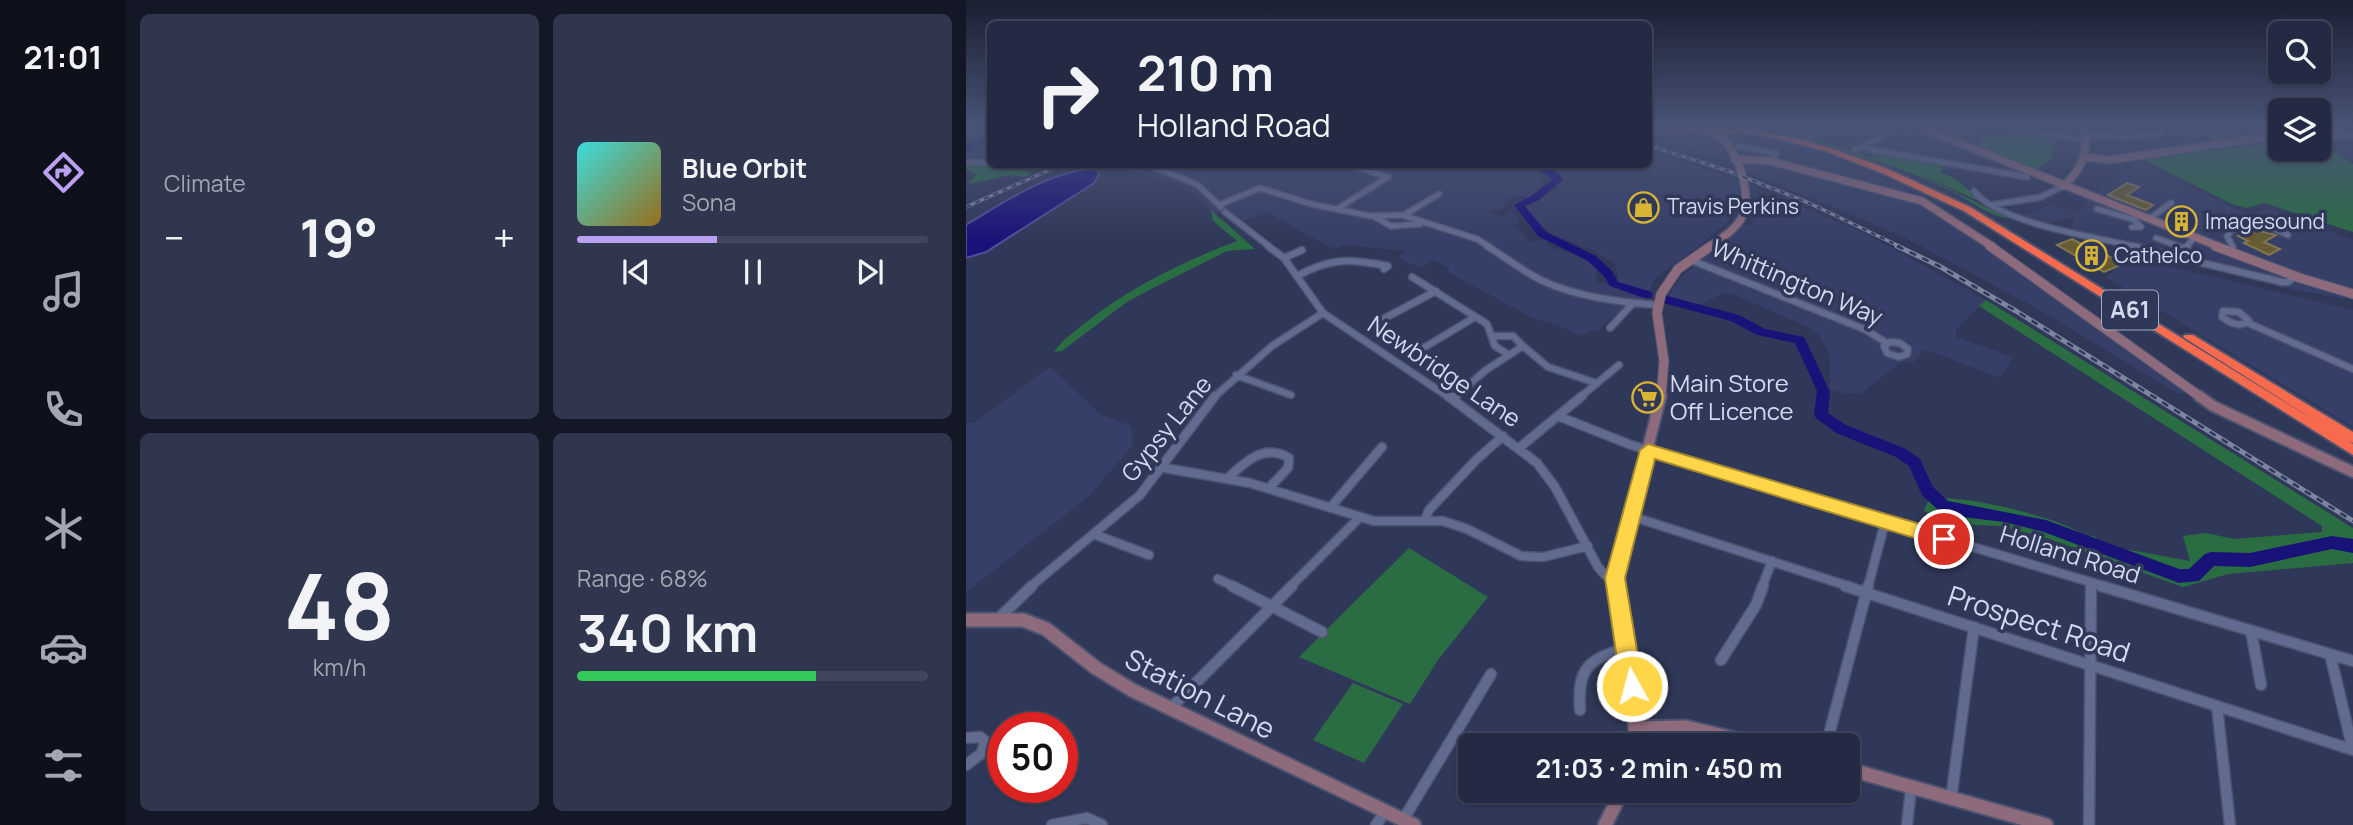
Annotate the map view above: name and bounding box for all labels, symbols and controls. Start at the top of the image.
map controls [2268,21,2331,161]
button: search [2268,21,2331,84]
text: 21:01 [23,35,103,79]
text: 210 m [1137,39,1274,106]
icon: right [1022,49,1113,140]
button: layers [2268,98,2331,161]
text: Holland Road [1137,103,1331,147]
icon: directions [39,148,88,197]
text: Blue Orbit [682,150,807,186]
text: Climate [164,167,246,199]
text: Sona [682,186,736,218]
shop icon: Travis Perkins [1627,190,1661,224]
place label: Travis Perkins [1667,192,1799,220]
text: 19° [300,202,378,273]
building icon: Imagesound [2165,205,2199,239]
place label: Imagesound [2205,207,2325,235]
text: − [164,211,185,263]
text: + [493,211,515,263]
street label: Whittington Way [1707,231,1889,333]
building icon: Cathelco [2074,239,2108,273]
place label: Cathelco [2114,241,2202,269]
icon: previous [617,253,655,291]
icon: pause [734,253,772,291]
icon: next [851,253,889,291]
icon: music [39,267,88,316]
road number: A61 [2102,290,2158,330]
street label: Newbridge Lane [1362,307,1528,434]
place label: Main Store Off Licence [1670,366,1794,427]
street label: Gypsy Lane [1113,368,1219,488]
supermarket icon: Main Store Off Licence [1630,381,1664,415]
icon: phone [39,385,88,434]
icon: climate [39,504,88,553]
pin [1914,509,1974,569]
street label: Holland Road [1996,517,2145,591]
icon: arrive [1925,520,1963,558]
text: 48 [284,543,395,667]
text: Range · 68% [577,562,708,594]
street label: Prospect Road [1943,576,2135,670]
text: 340 km [577,597,758,668]
icon: car [39,623,88,672]
street label: Station Lane [1119,639,1282,747]
position arrow [1595,649,1669,723]
text: km/h [313,651,366,683]
speed limit sign: 50 [987,712,1078,803]
icon: filters [39,741,88,790]
text: 21:03 · 2 min · 450 m [1535,750,1783,786]

